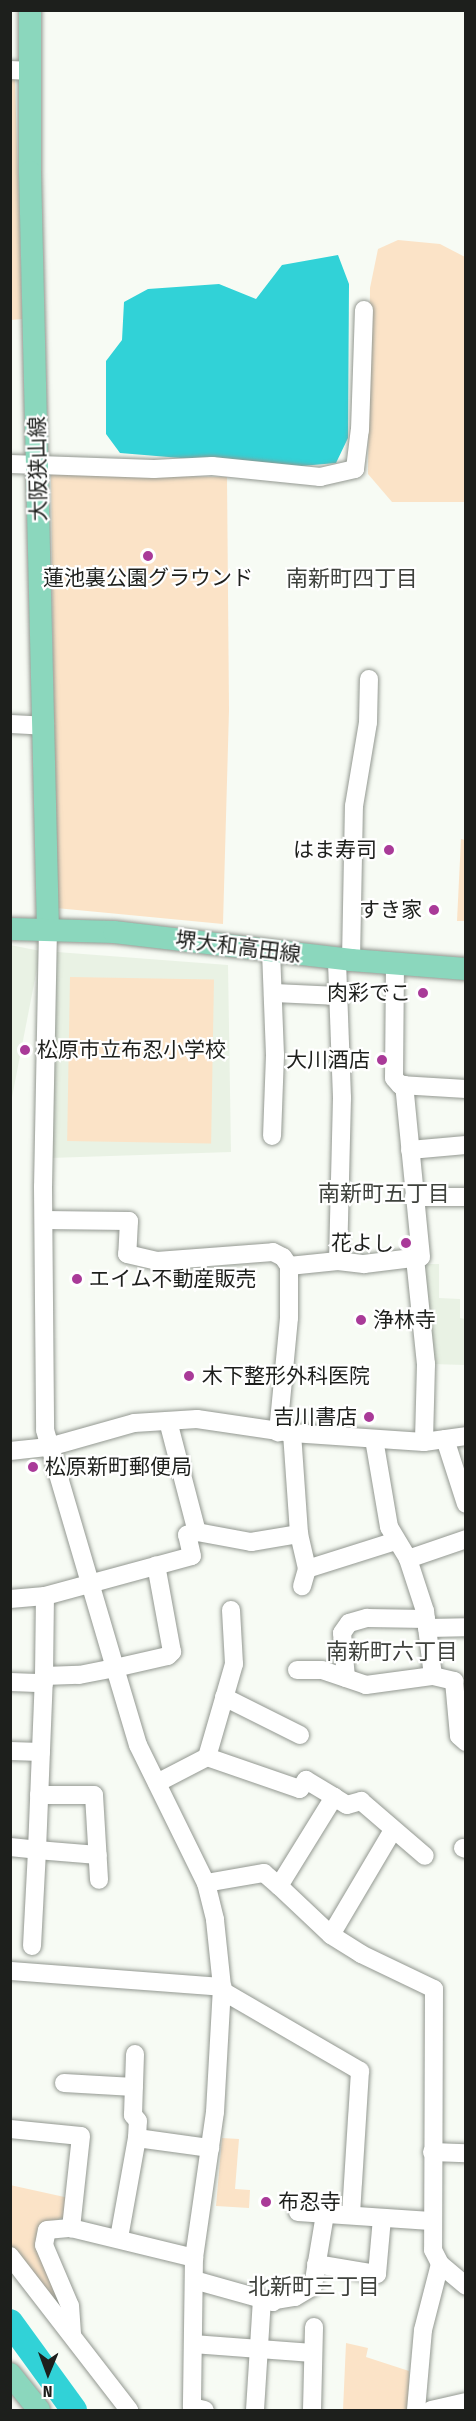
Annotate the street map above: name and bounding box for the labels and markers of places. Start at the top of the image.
marker: 蓮池裏公園グラウンド [141,549,155,563]
place label: 蓮池裏公園グラウンド [43,565,253,591]
place label: はま寿司 [293,837,377,863]
marker: はま寿司 [382,843,396,857]
place label: すき家 [359,897,422,923]
marker: すき家 [427,903,441,917]
place label: 肉彩でこ [327,980,411,1006]
marker: 肉彩でこ [416,986,430,1000]
place label: 松原市立布忍小学校 [37,1037,226,1063]
marker: 松原市立布忍小学校 [18,1043,32,1057]
place label: 大川酒店 [286,1047,370,1073]
marker: 大川酒店 [375,1053,389,1067]
place label: 花よし [331,1230,394,1256]
marker: 花よし [399,1236,413,1250]
place label: エイム不動産販売 [89,1266,257,1292]
marker: エイム不動産販売 [70,1272,84,1286]
place label: 浄林寺 [373,1307,436,1333]
marker: 浄林寺 [354,1313,368,1327]
place label: 木下整形外科医院 [202,1363,370,1389]
marker: 木下整形外科医院 [180,1367,198,1385]
place label: 吉川書店 [273,1404,357,1430]
marker: 吉川書店 [362,1410,376,1424]
place label: 松原新町郵便局 [45,1454,192,1480]
marker: 松原新町郵便局 [26,1460,40,1474]
place label: 布忍寺 [278,2189,341,2215]
marker: 布忍寺 [259,2195,273,2209]

